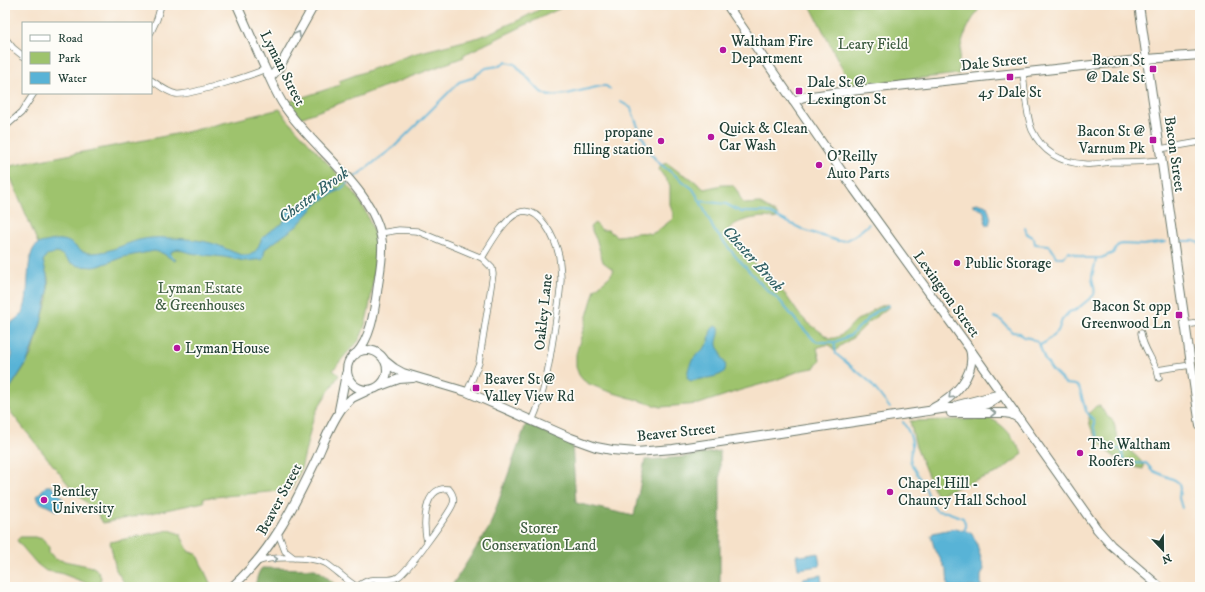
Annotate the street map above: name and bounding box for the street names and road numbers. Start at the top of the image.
street label: Lyman Street [255,27,310,109]
street label: Dale Street [960,50,1029,75]
street label: Bacon Street [1160,115,1189,193]
street label: Lexington Street [909,247,984,341]
street label: Oakley Lane [530,273,557,351]
street label: Beaver Street [636,419,717,446]
street label: Beaver Street [252,460,306,539]

